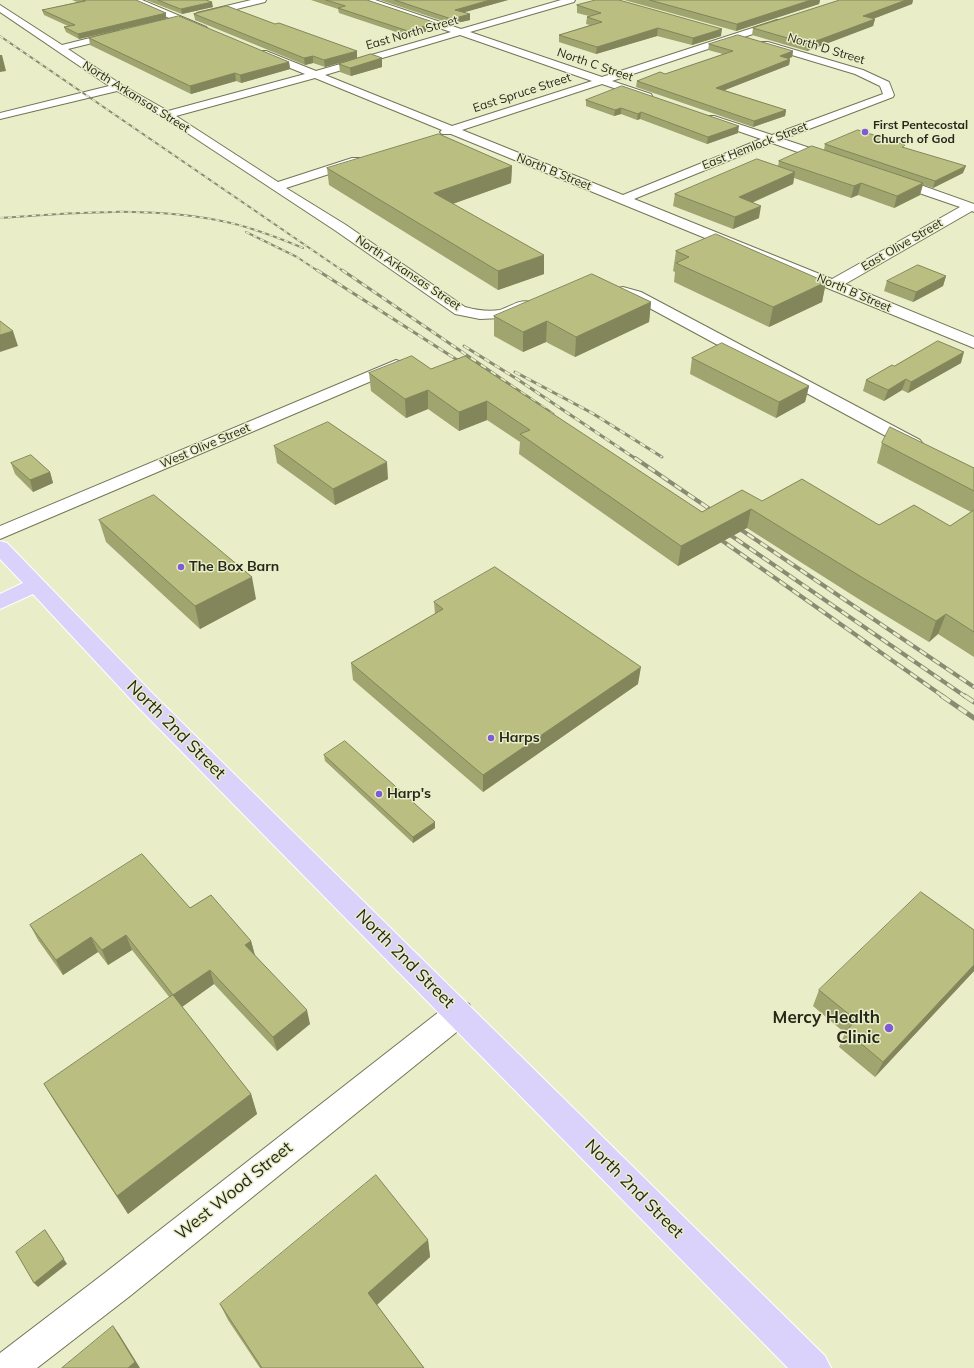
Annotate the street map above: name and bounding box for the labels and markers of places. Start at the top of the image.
place label: First Pentecostal Church of God [873,118,968,146]
marker: First Pentecostal Church of God [860,127,870,137]
place label: The Box Barn [189,559,279,575]
marker: The Box Barn [176,562,186,572]
place label: Harps [499,730,540,746]
marker: Harps [486,733,496,743]
place label: Harp's [387,786,431,802]
marker: Harp's [374,789,384,799]
place label: Mercy Health Clinic [773,1008,880,1048]
marker: Mercy Health Clinic [883,1022,895,1034]

